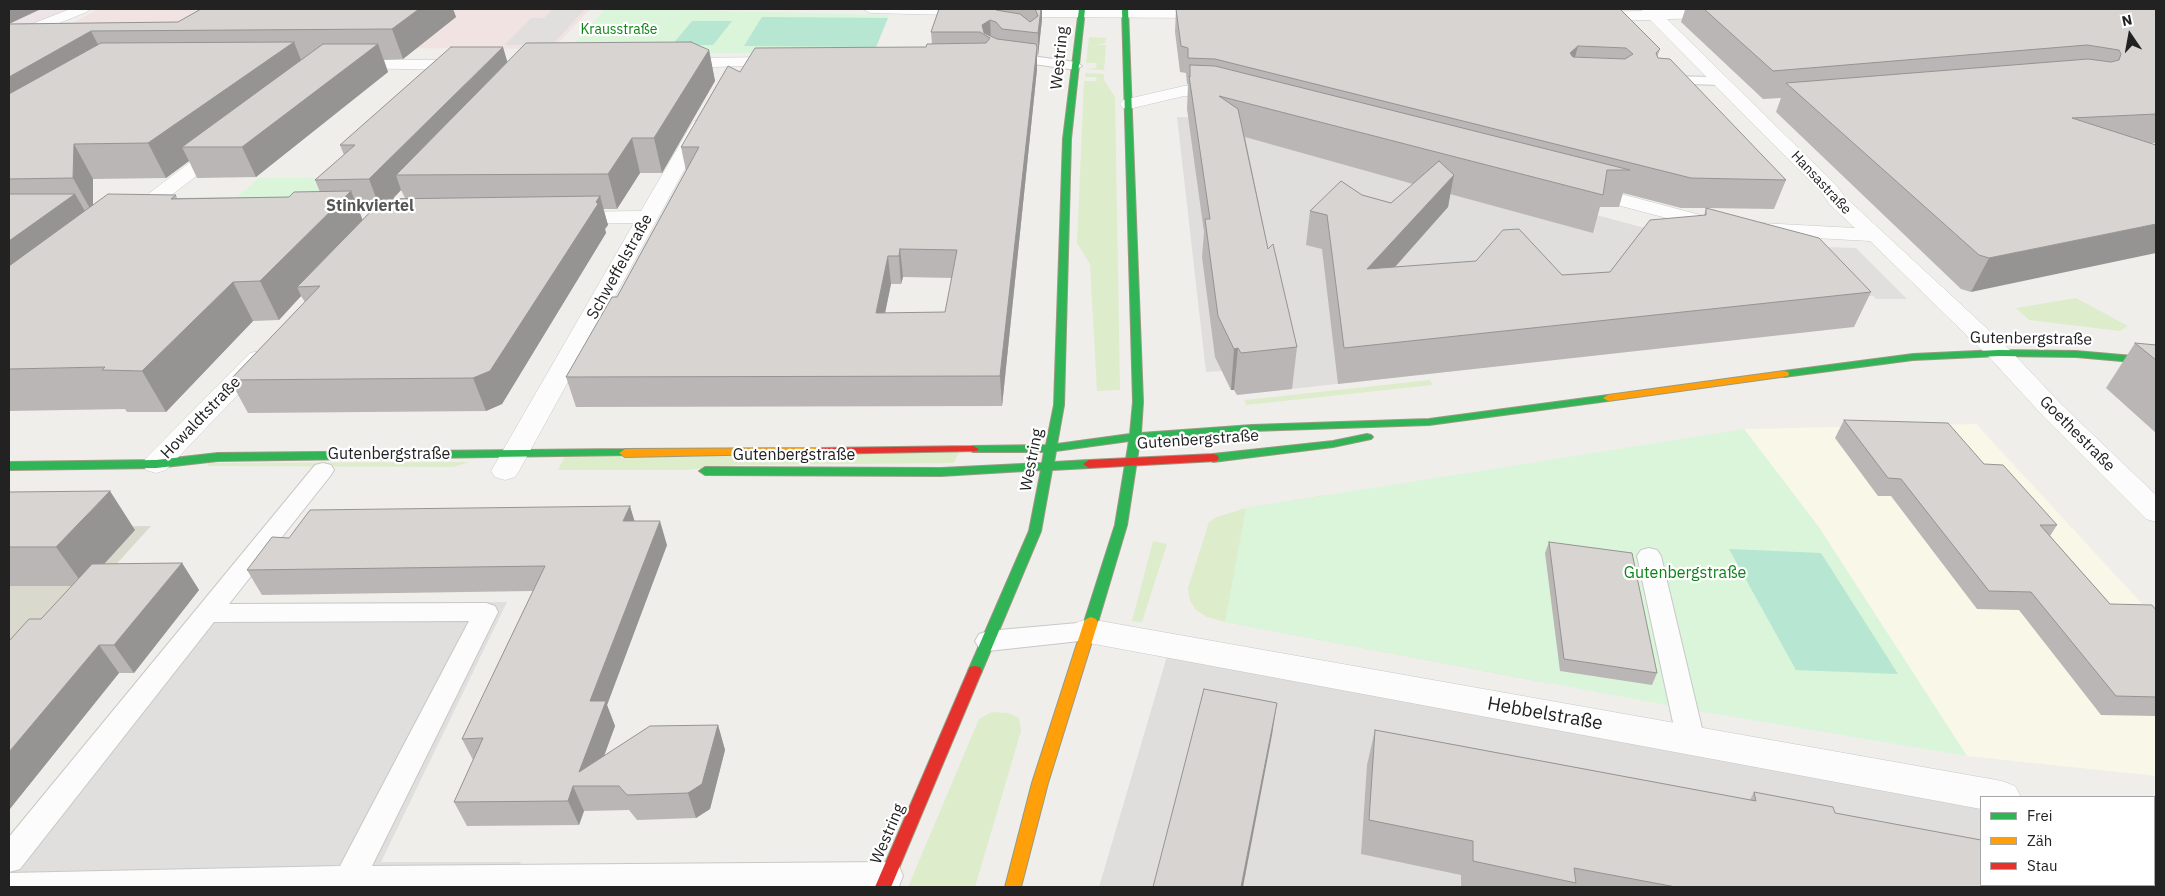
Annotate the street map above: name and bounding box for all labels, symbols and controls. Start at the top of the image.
north arrow [2105,10,2155,60]
text: N [2120,10,2134,30]
park label: Krausstraße [581,22,657,38]
street label: Westring [1047,25,1073,91]
street label: Hansastraße [1787,148,1855,218]
district label: Stinkviertel [326,196,414,216]
street label: Schweffelstraße [583,211,657,323]
street label: Gutenbergstraße [1970,328,2092,350]
street label: Howaldtstraße [157,373,245,463]
street label: Goethestraße [2035,392,2119,476]
street label: Gutenbergstraße [1136,426,1260,454]
street label: Westring [1017,427,1047,493]
street label: Gutenbergstraße [328,444,450,464]
street label: Gutenbergstraße [733,445,855,465]
park label: Gutenbergstraße [1624,563,1746,583]
street label: Hebbelstraße [1485,693,1605,735]
legend [1980,796,2155,886]
street label: Westring [867,801,909,867]
text: Frei [2027,806,2053,825]
text: Zäh [2027,831,2052,850]
text: Stau [2027,856,2058,875]

